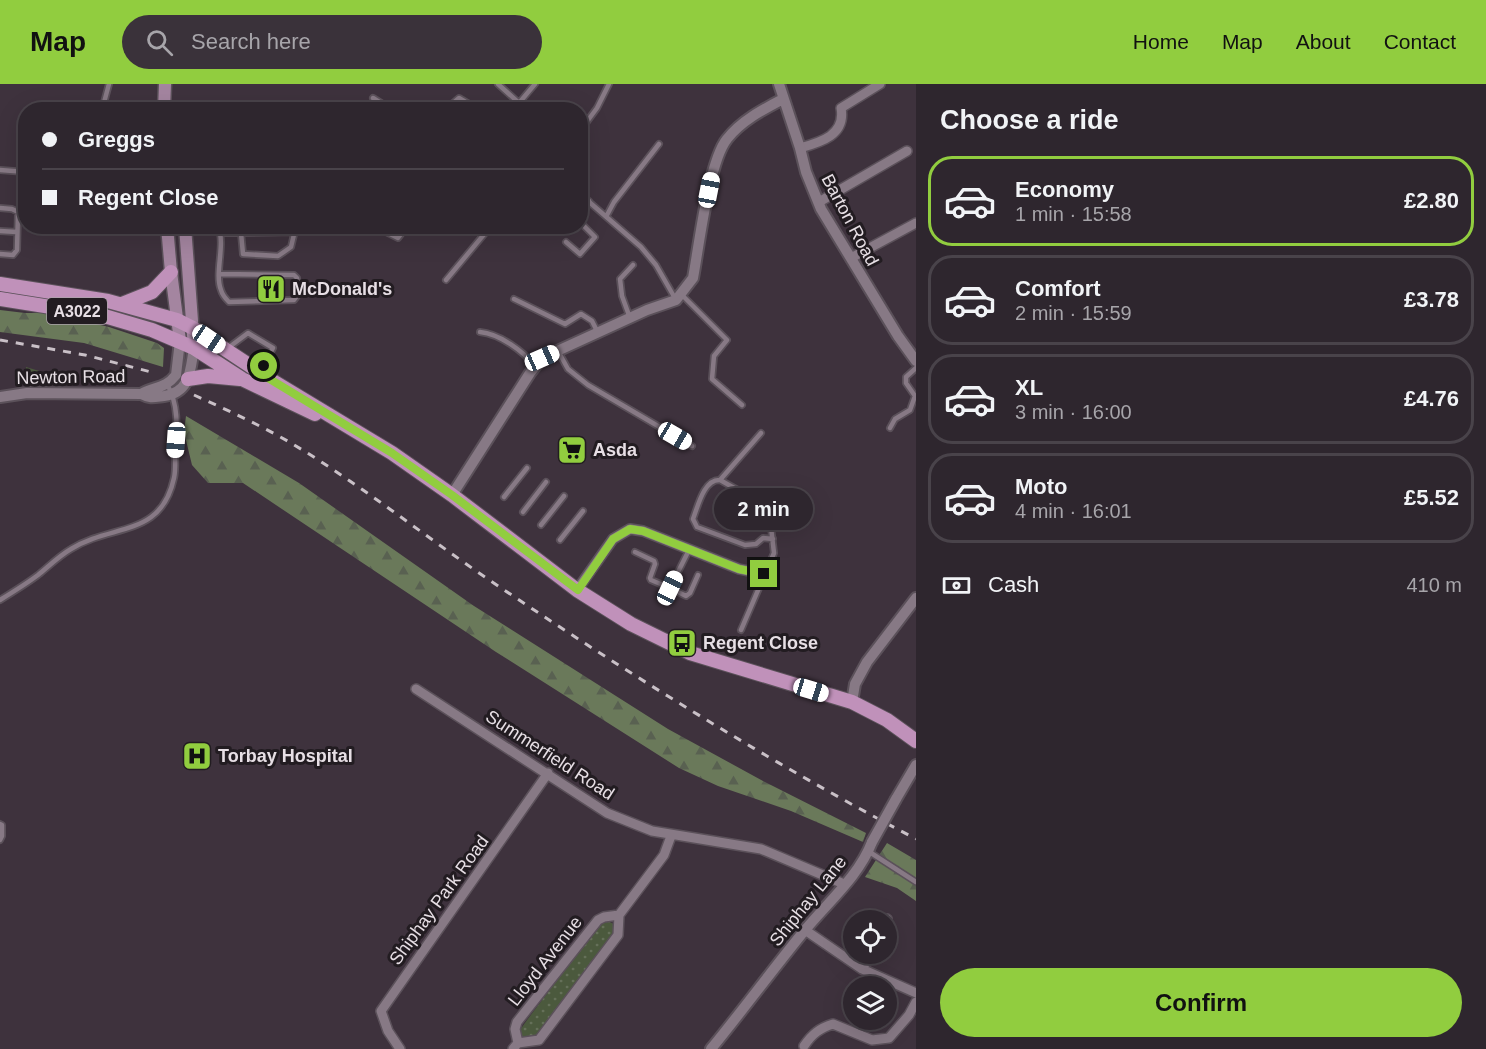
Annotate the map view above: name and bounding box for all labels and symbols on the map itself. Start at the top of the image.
car [697,171,721,209]
street label: Barton Road [817,171,883,269]
restaurant icon: McDonald's [255,273,287,305]
place label: McDonald's [292,279,392,299]
road number: A3022 [47,298,107,324]
car [189,321,229,357]
car [522,342,562,374]
route start [250,352,277,379]
street label: Newton Road [16,366,126,388]
car [655,419,695,453]
car [166,421,186,459]
supermarket icon: Asda [556,434,588,466]
place label: Asda [593,440,638,460]
callout: 2 min [714,487,813,529]
route end [750,560,777,587]
car [654,568,686,608]
bus stop icon: Regent Close [666,627,698,659]
place label: Regent Close [703,633,818,653]
car [791,676,831,704]
street label: Summerfield Road [482,706,618,804]
hospital icon: Torbay Hospital [181,740,213,772]
place label: Torbay Hospital [218,746,353,766]
street label: Shiphay Park Road [385,831,493,969]
street label: Shiphay Lane [766,852,850,950]
street label: Lloyd Avenue [504,912,586,1010]

